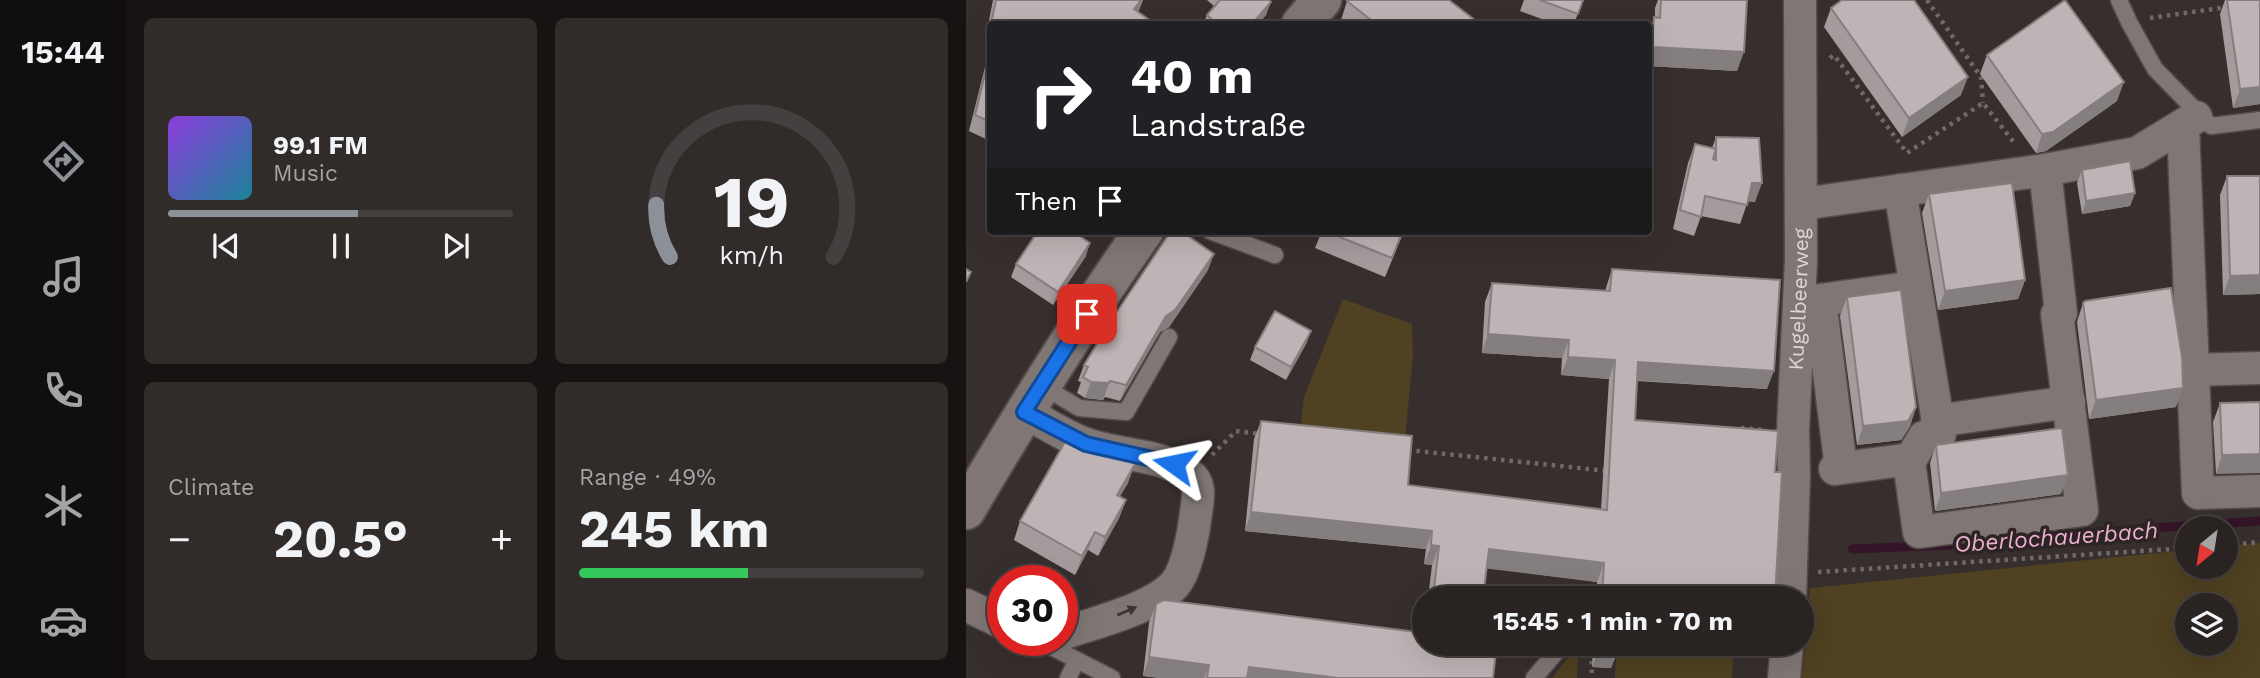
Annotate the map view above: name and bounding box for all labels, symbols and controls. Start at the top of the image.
text: 15:44 [21,33,105,71]
text: 40 m [1130,47,1253,105]
icon: right [1015,49,1106,140]
text: Landstraße [1130,106,1306,144]
text: 99.1 FM [273,130,368,160]
icon: directions [39,137,88,186]
text: 19 [713,159,790,245]
text: Music [273,160,338,187]
icon: arrive [1091,182,1129,220]
text: Then [1015,186,1077,216]
icon: previous [207,227,245,265]
icon: pause [322,227,360,265]
icon: next [437,227,475,265]
street label: Kugelbeerweg [1783,227,1813,371]
text: km/h [719,241,784,270]
icon: music [39,252,88,301]
pin [1057,284,1117,344]
icon: arrive [1068,295,1106,333]
icon: phone [39,366,88,415]
position arrow [1137,427,1211,501]
text: Range · 49% [579,464,716,491]
text: Climate [168,474,254,501]
icon: climate [39,481,88,530]
text: 245 km [579,499,769,560]
text: 20.5° [273,509,408,570]
north arrow [2175,516,2238,579]
map controls [2175,516,2238,656]
text: − [168,517,191,561]
text: + [490,517,513,561]
water label: Oberlochauerbach [1953,517,2159,558]
speed limit sign: 30 [987,565,1078,656]
button: layers [2175,593,2238,656]
icon: car [39,596,88,645]
one-way arrow [1116,605,1137,616]
text: 15:45 · 1 min · 70 m [1493,606,1733,636]

